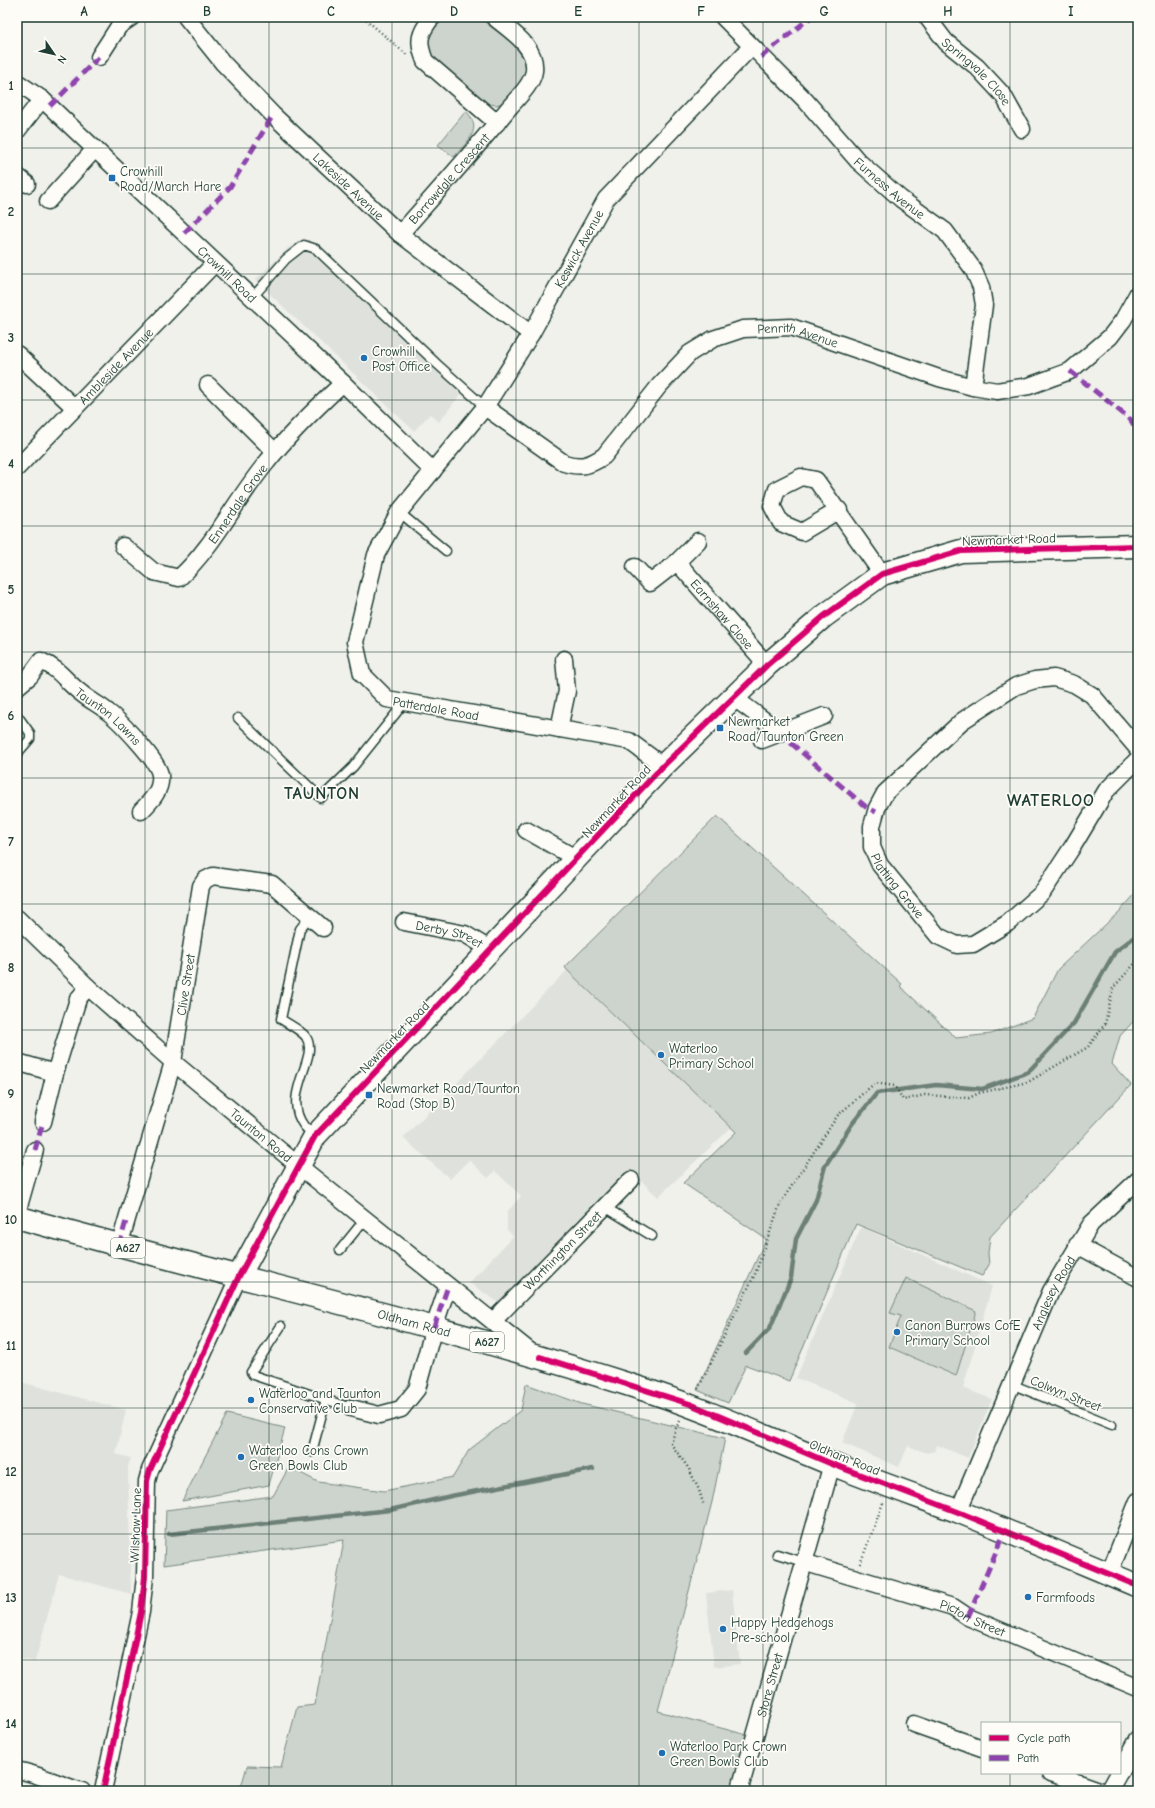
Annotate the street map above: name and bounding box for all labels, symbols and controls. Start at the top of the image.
text: A [80,4,88,19]
text: B [203,4,211,19]
text: C [327,4,335,19]
text: D [450,4,458,19]
text: E [574,4,582,19]
text: F [697,4,705,19]
text: G [819,4,829,19]
text: H [943,4,953,19]
text: I [1068,4,1074,19]
north arrow [34,34,74,74]
street label: Springvale Close [939,35,1014,108]
text: N [54,53,69,66]
text: 1 [8,78,14,93]
street label: Borrowdale Crescent [406,129,493,227]
street label: Lakeside Avenue [310,150,387,223]
street label: Furness Avenue [851,154,928,222]
place label: Crowhill Road/March Hare [120,164,222,194]
marker: Crowhill Road/March Hare [107,173,117,183]
text: 2 [8,204,14,219]
street label: Keswick Avenue [551,207,607,290]
street label: Crowhill Road [194,243,260,306]
street label: Penrith Avenue [757,320,841,351]
street label: Ambleside Avenue [76,325,157,408]
text: 3 [8,330,14,345]
place label: Crowhill Post Office [372,344,431,374]
marker: Crowhill Post Office [359,353,369,363]
text: 4 [8,456,14,471]
street label: Ennerdale Grove [205,461,271,547]
street label: Newmarket Road [962,530,1056,549]
street label: Earnshaw Close [687,576,757,653]
text: 5 [8,582,15,597]
street label: Taunton Lawns [72,684,144,748]
street label: Patterdale Road [392,694,480,723]
text: 6 [8,708,15,723]
place label: Newmarket Road/Taunton Green [728,714,844,744]
marker: Newmarket Road/Taunton Green [715,723,725,733]
street label: Newmarket Road [579,762,654,841]
district label: TAUNTON [284,784,360,803]
district label: WATERLOO [1007,791,1095,810]
text: 7 [8,834,14,849]
street label: Platting Grove [868,851,928,922]
street label: Derby Street [414,917,486,952]
street label: Clive Street [173,952,198,1017]
text: 8 [8,960,14,975]
street label: Newmarket Road [356,998,432,1076]
place label: Waterloo Primary School [669,1041,754,1071]
marker: Waterloo Primary School [656,1050,666,1060]
place label: Newmarket Road/Taunton Road (Stop B) [377,1081,520,1111]
text: 9 [8,1086,15,1101]
marker: Newmarket Road/Taunton Road (Stop B) [364,1090,374,1100]
street label: Taunton Road [227,1105,295,1165]
street label: Worthington Street [521,1207,606,1293]
text: 10 [5,1212,17,1227]
road number: A627 [111,1238,145,1258]
street label: Anglesey Road [1029,1253,1078,1332]
street label: Oldham Road [376,1306,452,1340]
place label: Canon Burrows CofE Primary School [905,1318,1021,1348]
marker: Canon Burrows CofE Primary School [892,1327,902,1337]
road number: A627 [470,1332,504,1352]
text: 11 [6,1338,16,1353]
street label: Colwyn Street [1028,1372,1105,1415]
place label: Waterloo and Taunton Conservative Club [259,1386,381,1416]
marker: Waterloo and Taunton Conservative Club [246,1395,256,1405]
street label: Oldham Road [807,1436,882,1478]
place label: Waterloo Cons Crown Green Bowls Club [249,1443,369,1473]
marker: Waterloo Cons Crown Green Bowls Club [236,1452,246,1462]
text: 12 [5,1464,17,1479]
street label: Wilshaw Lane [127,1487,144,1563]
text: 13 [5,1590,17,1605]
place label: Farmfoods [1036,1590,1095,1605]
marker: Farmfoods [1023,1592,1033,1602]
street label: Picton Street [938,1597,1009,1640]
place label: Happy Hedgehogs Pre-school [731,1615,833,1645]
marker: Happy Hedgehogs Pre-school [718,1624,728,1634]
street label: Store Street [754,1650,786,1719]
text: 14 [5,1716,17,1731]
legend [981,1722,1121,1774]
text: Cycle path [1017,1731,1070,1745]
place label: Waterloo Park Crown Green Bowls Club [670,1739,787,1769]
marker: Waterloo Park Crown Green Bowls Club [657,1748,667,1758]
text: Path [1017,1751,1039,1765]

